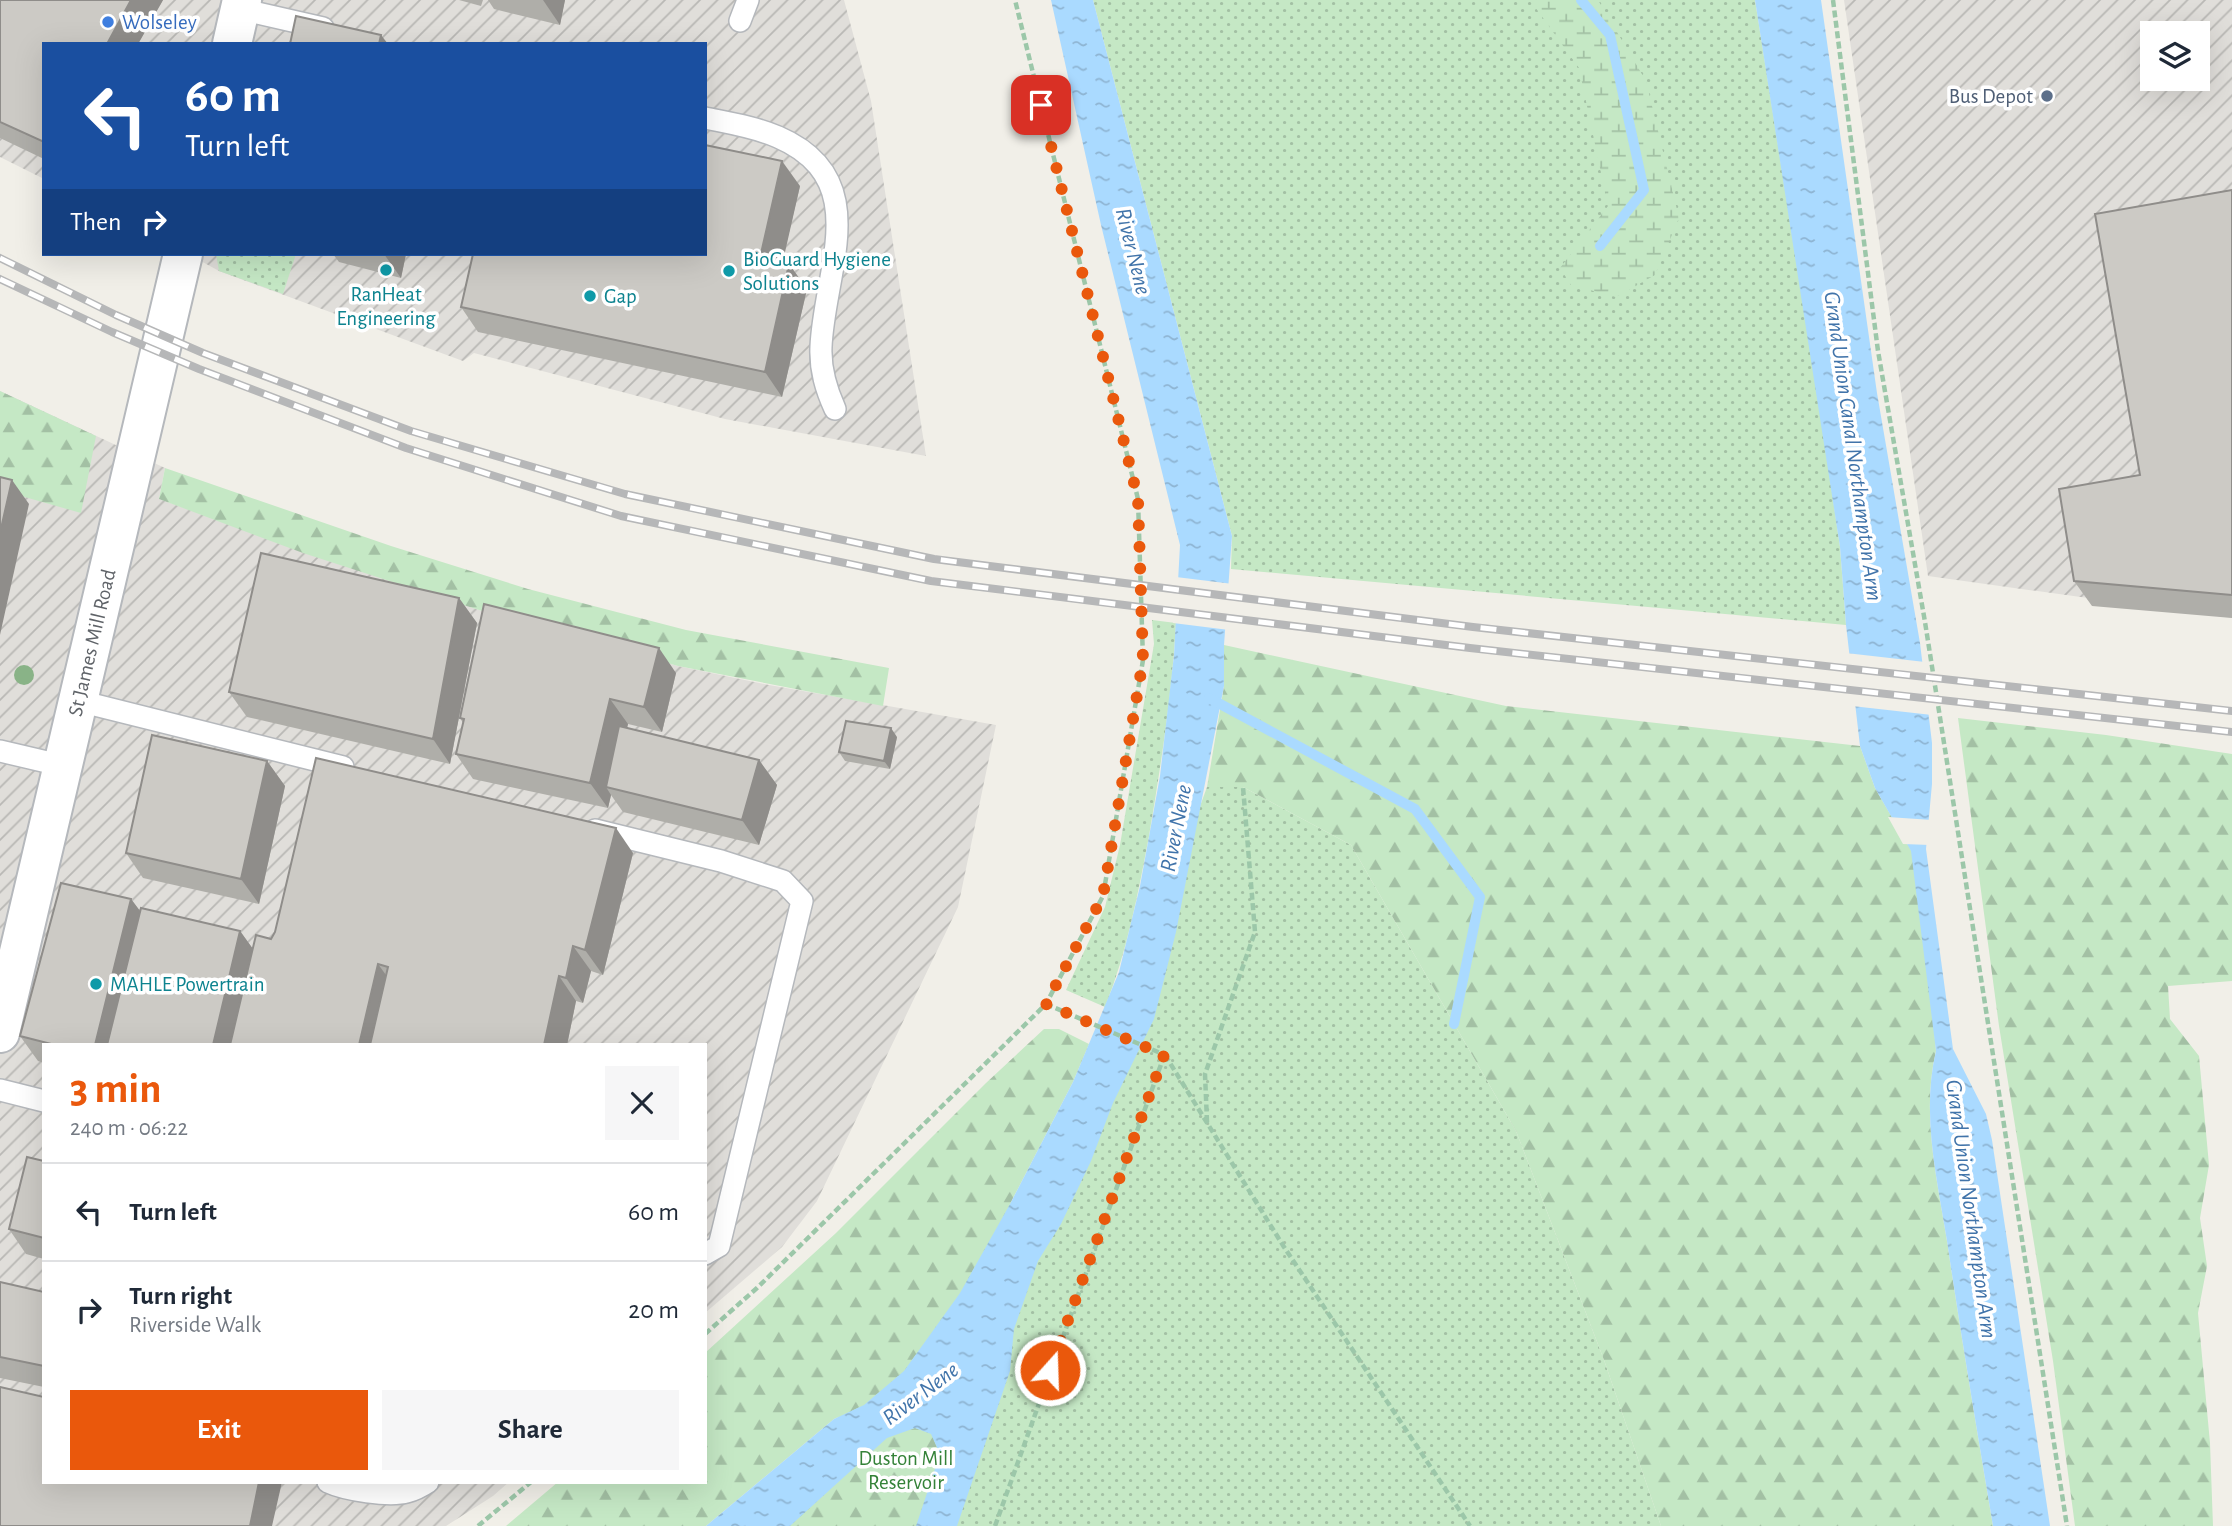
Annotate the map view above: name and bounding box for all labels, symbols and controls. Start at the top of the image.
place label: Wolseley [122,12,197,33]
marker: Wolseley [100,14,116,30]
map controls [2140,21,2210,91]
button: layers [2140,21,2210,91]
icon: left [70,70,161,161]
text: 60 m [185,72,281,121]
pin [1011,75,1071,135]
icon: arrive [1022,86,1060,124]
place label: Bus Depot [1949,86,2033,107]
marker: Bus Depot [2039,88,2055,104]
text: Turn left [185,130,289,162]
icon: right [135,203,173,241]
water label: River Nene [1111,206,1154,297]
text: Then [70,209,121,235]
place label: BioGuard Hygiene Solutions [743,249,891,294]
marker: RanHeat Engineering [378,262,394,278]
marker: BioGuard Hygiene Solutions [721,263,737,279]
place label: RanHeat Engineering [336,284,436,329]
place label: Gap [604,286,637,307]
marker: Gap [582,288,598,304]
water label: Grand Union Canal Northampton Arm [1819,290,1886,602]
street label: St James Mill Road [65,567,120,719]
water label: River Nene [1157,782,1196,874]
place label: MAHLE Powertrain [110,974,265,995]
marker: MAHLE Powertrain [88,976,104,992]
button: close [605,1066,679,1140]
text: 3 min [70,1068,162,1110]
water label: Grand Union Northampton Arm [1941,1078,2000,1340]
text: 240 m · 06:22 [70,1117,188,1140]
icon: left [70,1193,108,1231]
text: Turn left [129,1199,217,1225]
text: 60 m [628,1199,679,1225]
text: Turn right [129,1283,232,1309]
icon: right [70,1291,108,1329]
text: 20 m [628,1297,679,1323]
text: Riverside Walk [129,1314,261,1337]
position arrow [1013,1333,1087,1407]
water label: River Nene [879,1358,963,1430]
button: Exit [70,1390,368,1470]
button: Share [382,1390,679,1470]
park label: Duston Mill Reservoir [859,1448,953,1493]

